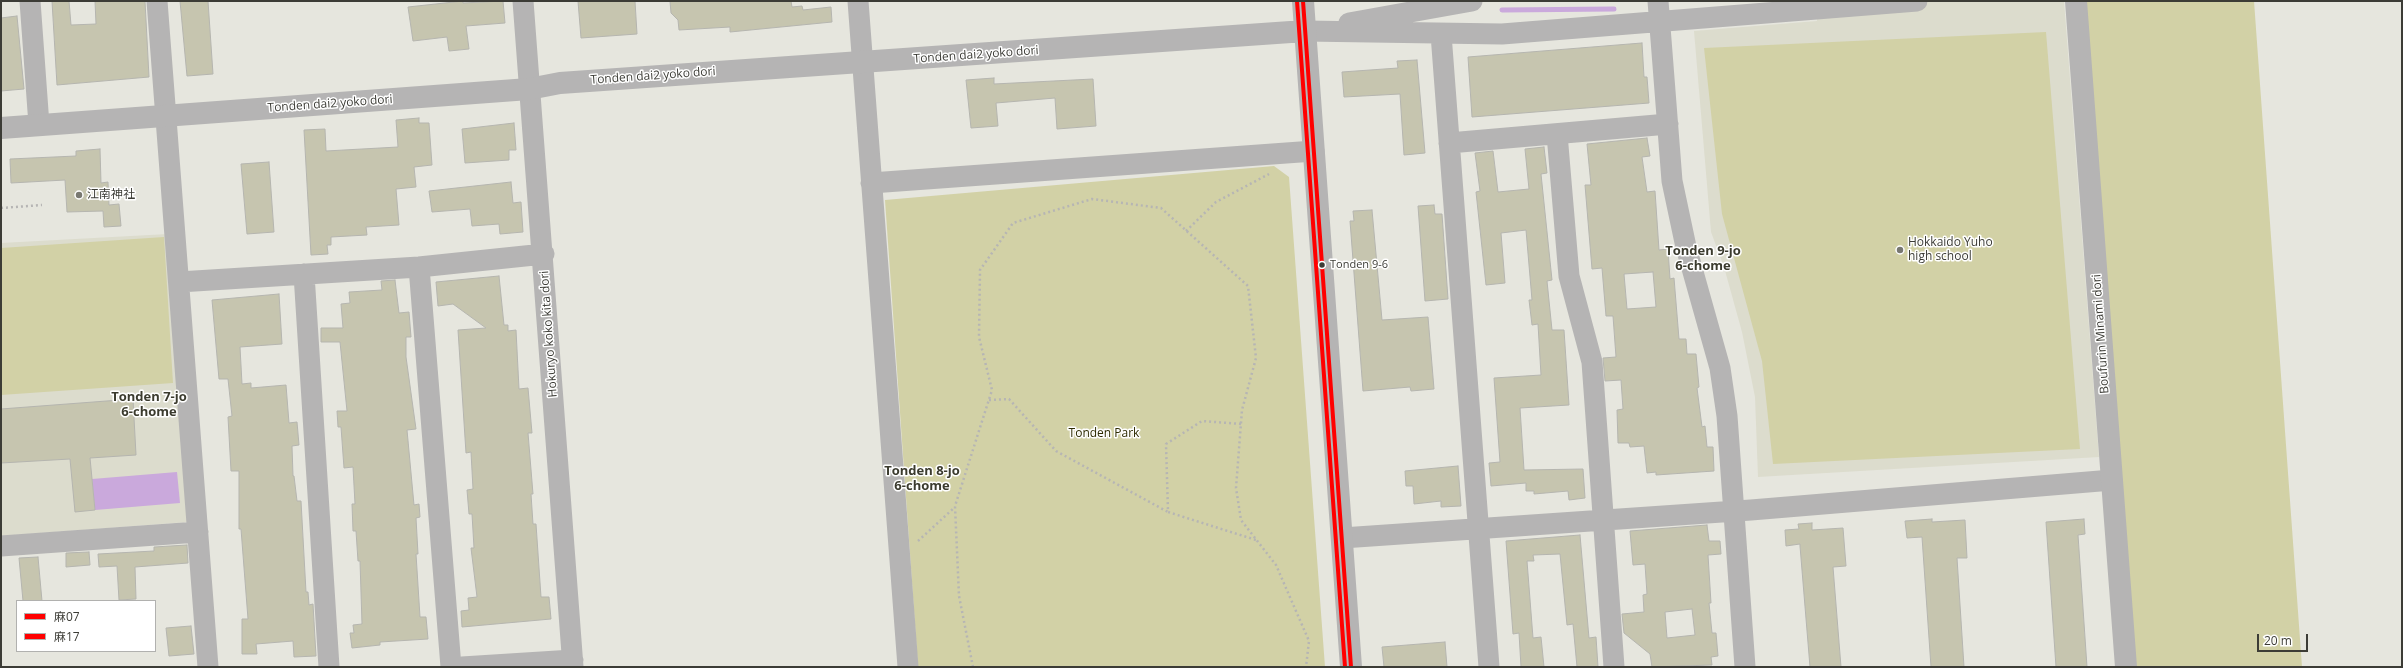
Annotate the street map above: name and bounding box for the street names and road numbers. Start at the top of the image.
street label: Tonden dai2 yoko dori [913,43,1039,67]
street label: Tonden dai2 yoko dori [590,64,716,88]
street label: Tonden dai2 yoko dori [267,92,393,116]
street label: Hokuryo koko kita dori [537,270,561,398]
street label: Boufurin Minami dori [2090,274,2112,394]

